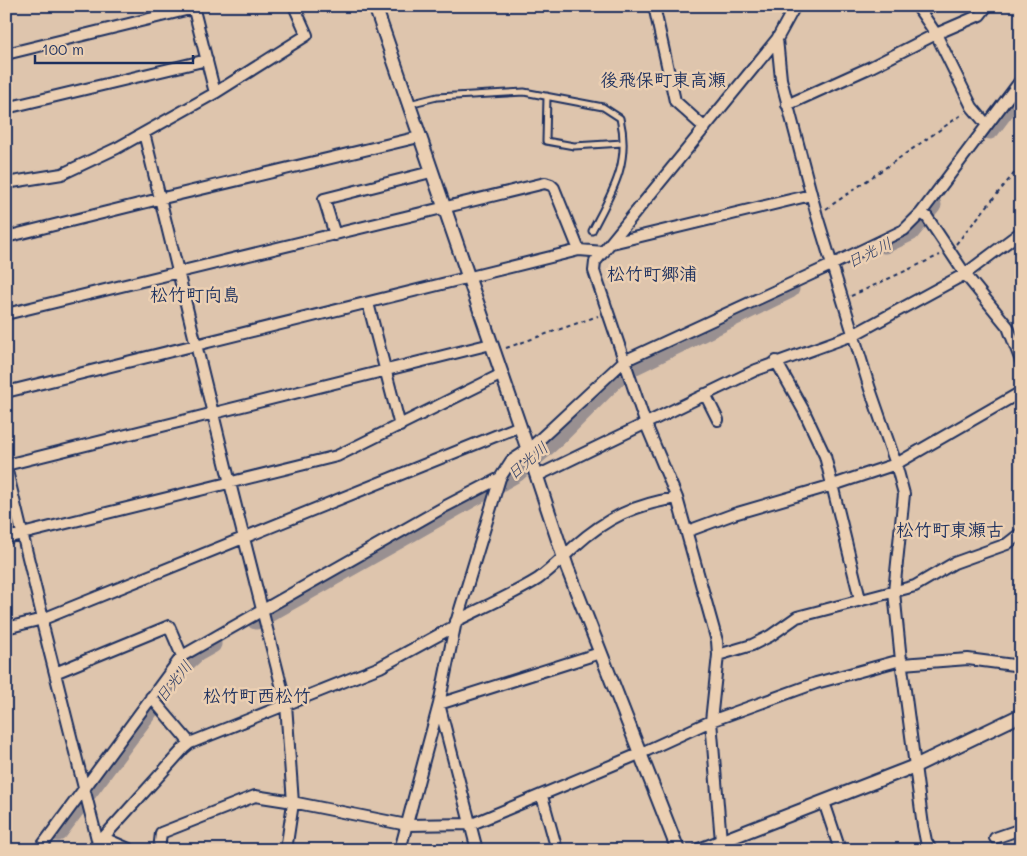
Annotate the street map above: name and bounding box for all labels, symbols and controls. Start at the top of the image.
scale bar [35,32,192,64]
text: 100 m [42,39,84,59]
district label: 後飛保町東高瀬 [600,67,726,91]
water label: 日光川 [843,232,895,272]
district label: 松竹町郷浦 [607,261,697,285]
district label: 松竹町向島 [150,282,240,306]
water label: 日光川 [502,437,552,483]
district label: 松竹町東瀬古 [896,517,1004,541]
water label: 日光川 [150,656,196,706]
district label: 松竹町西松竹 [203,683,311,707]

